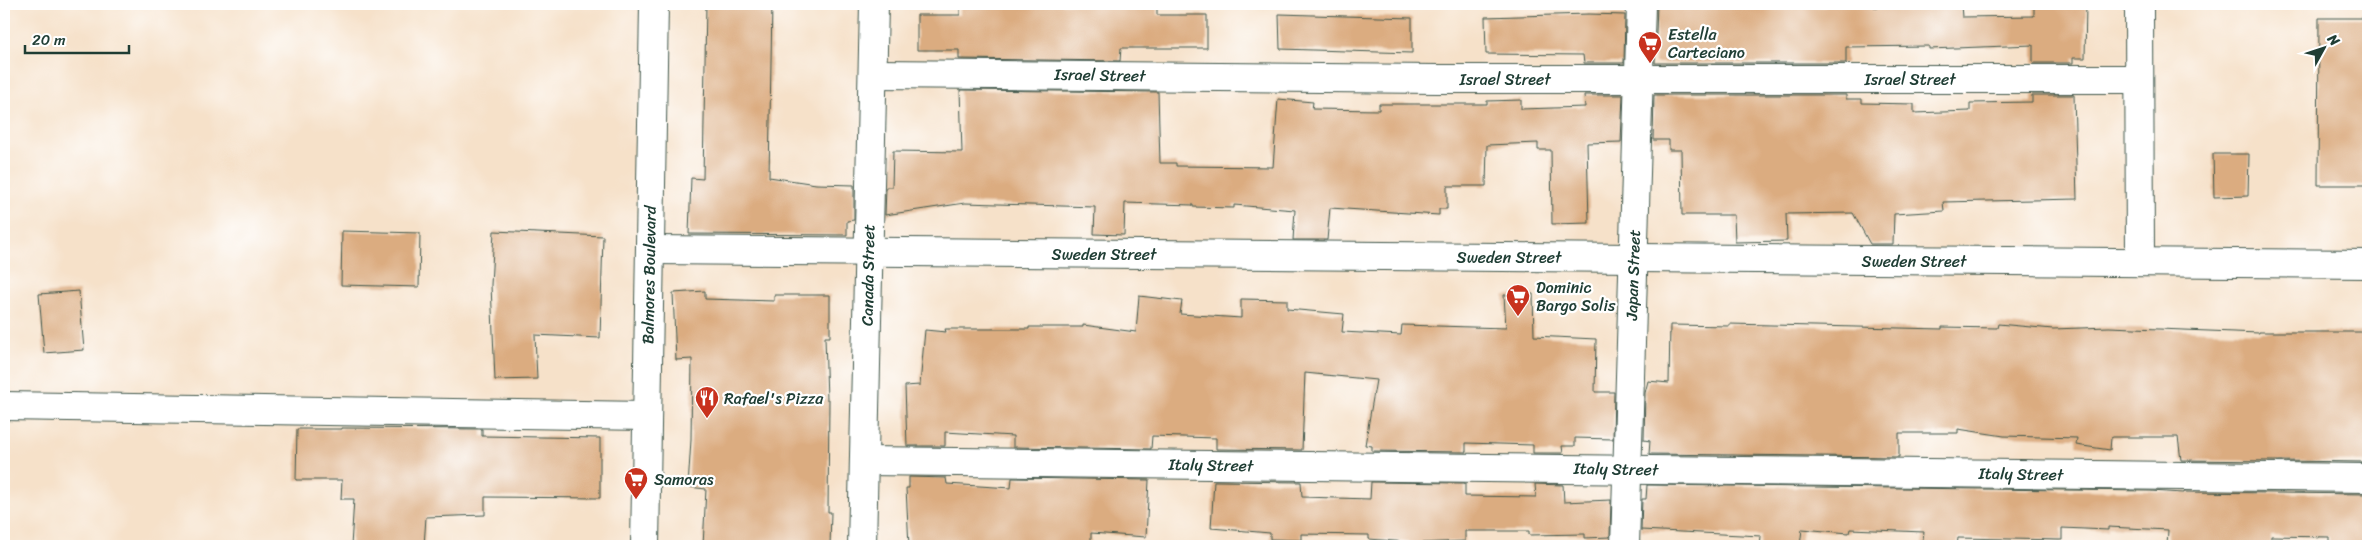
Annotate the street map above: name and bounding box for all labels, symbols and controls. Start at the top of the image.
place label: Estella Carteciano [1668,20,1745,67]
scale bar [25,22,129,54]
north arrow [2300,22,2350,72]
text: 20 m [32,27,66,53]
text: N [2320,27,2346,52]
supermarket icon: Estella Carteciano [1637,30,1663,64]
street label: Israel Street [1053,60,1146,90]
street label: Israel Street [1458,65,1551,94]
street label: Israel Street [1863,65,1956,94]
street label: Balmores Boulevard [633,204,665,344]
street label: Canada Street [853,224,883,326]
street label: Japan Street [1617,229,1649,322]
street label: Sweden Street [1052,240,1157,269]
street label: Sweden Street [1457,243,1562,272]
street label: Sweden Street [1862,247,1967,276]
place label: Dominic Bargo Solis [1536,273,1616,320]
supermarket icon: Dominic Bargo Solis [1505,283,1531,317]
place label: Rafael's Pizza [724,384,824,413]
restaurant icon: Rafael's Pizza [694,385,720,419]
street label: Italy Street [1167,450,1254,480]
street label: Italy Street [1572,454,1659,484]
street label: Italy Street [1977,459,2064,489]
place label: Samoras [654,465,714,494]
supermarket icon: Samoras [623,466,649,500]

